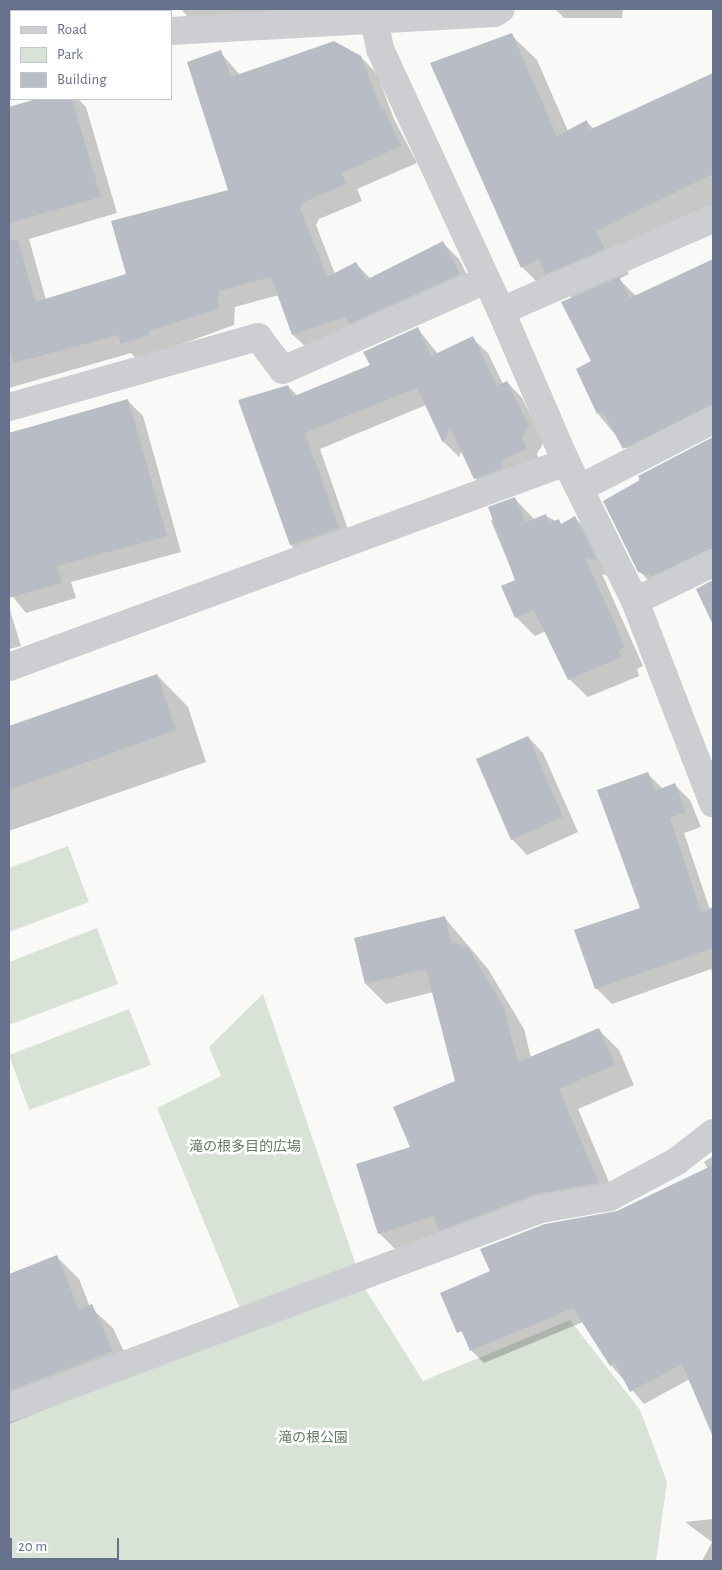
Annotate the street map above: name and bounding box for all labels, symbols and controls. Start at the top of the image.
legend [10,10,172,100]
text: Road [57,22,87,37]
text: Park [57,47,83,62]
text: Building [57,72,107,87]
park label: 滝の根多目的広場 [189,1139,301,1155]
park label: 滝の根公園 [278,1430,348,1446]
scale bar [12,1528,121,1560]
text: 20 m [18,1539,47,1554]

